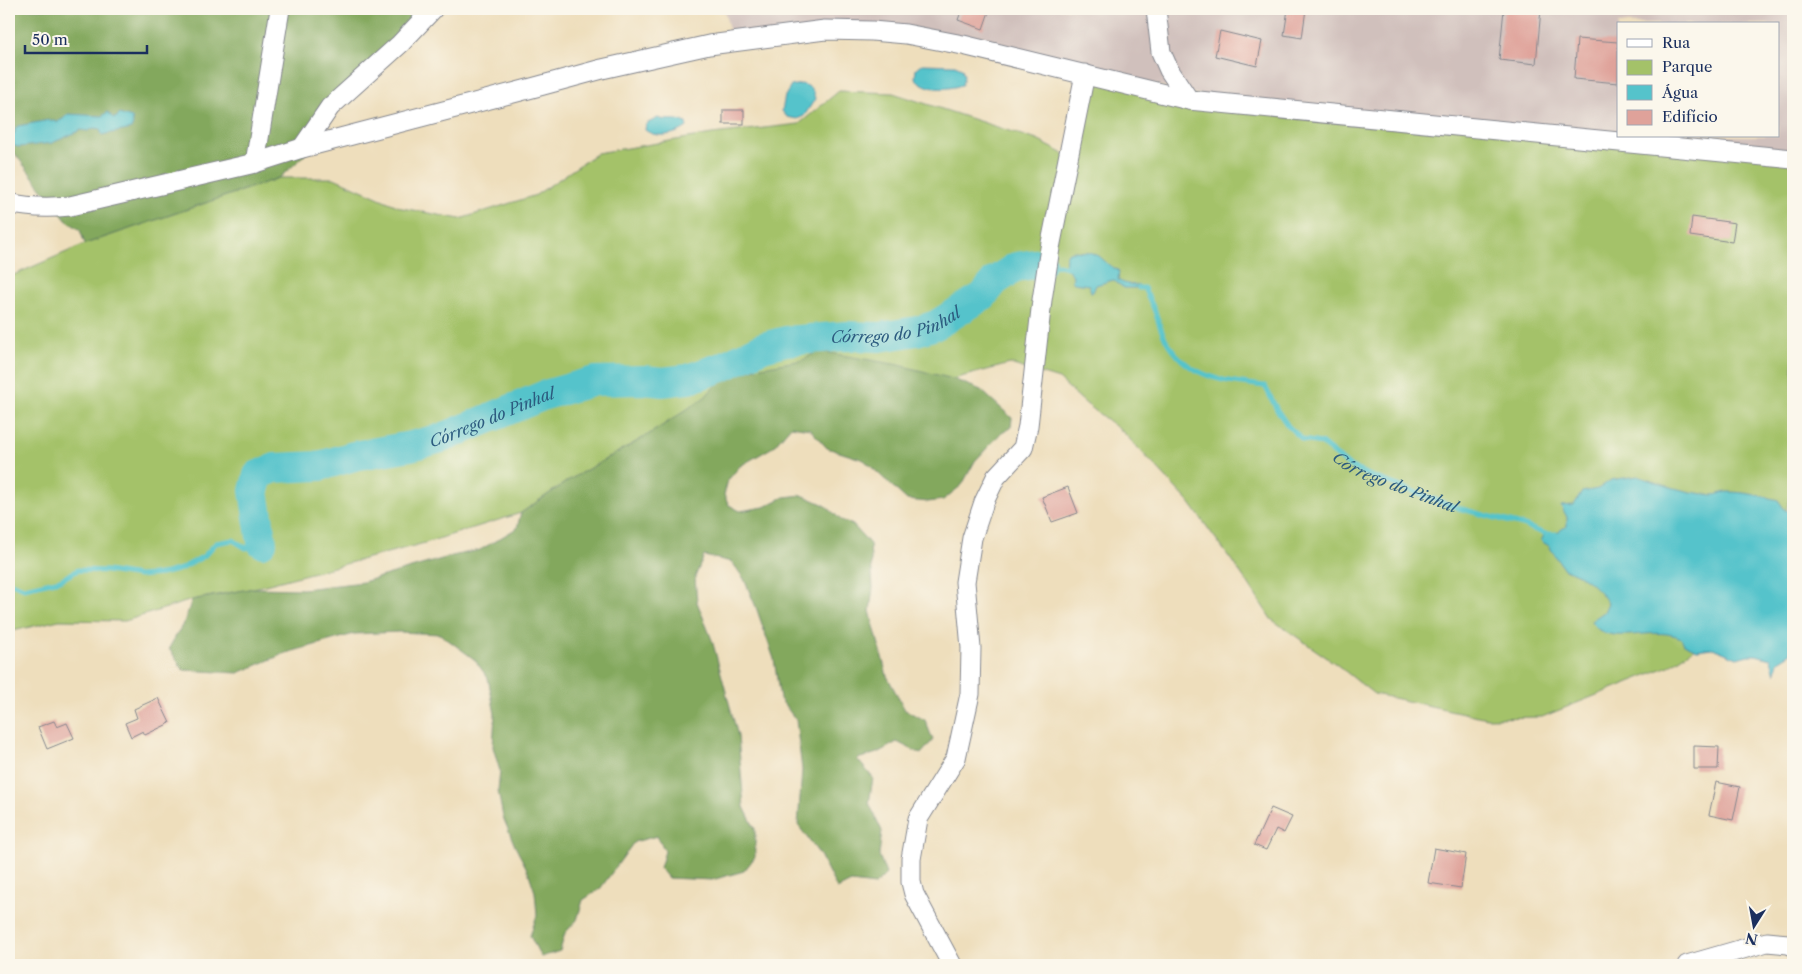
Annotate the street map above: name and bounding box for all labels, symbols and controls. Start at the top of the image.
scale bar [25,22,148,54]
legend [1617,22,1780,138]
text: 50 m [32,30,68,49]
text: Rua [1662,33,1690,52]
text: Parque [1662,57,1712,76]
text: Água [1661,83,1698,102]
text: Edifício [1662,107,1718,126]
water label: Córrego do Pinhal [830,301,966,347]
water label: Córrego do Pinhal [427,382,559,451]
water label: Córrego do Pinhal [1329,447,1462,518]
north arrow [1730,902,1780,952]
text: N [1744,929,1759,949]

